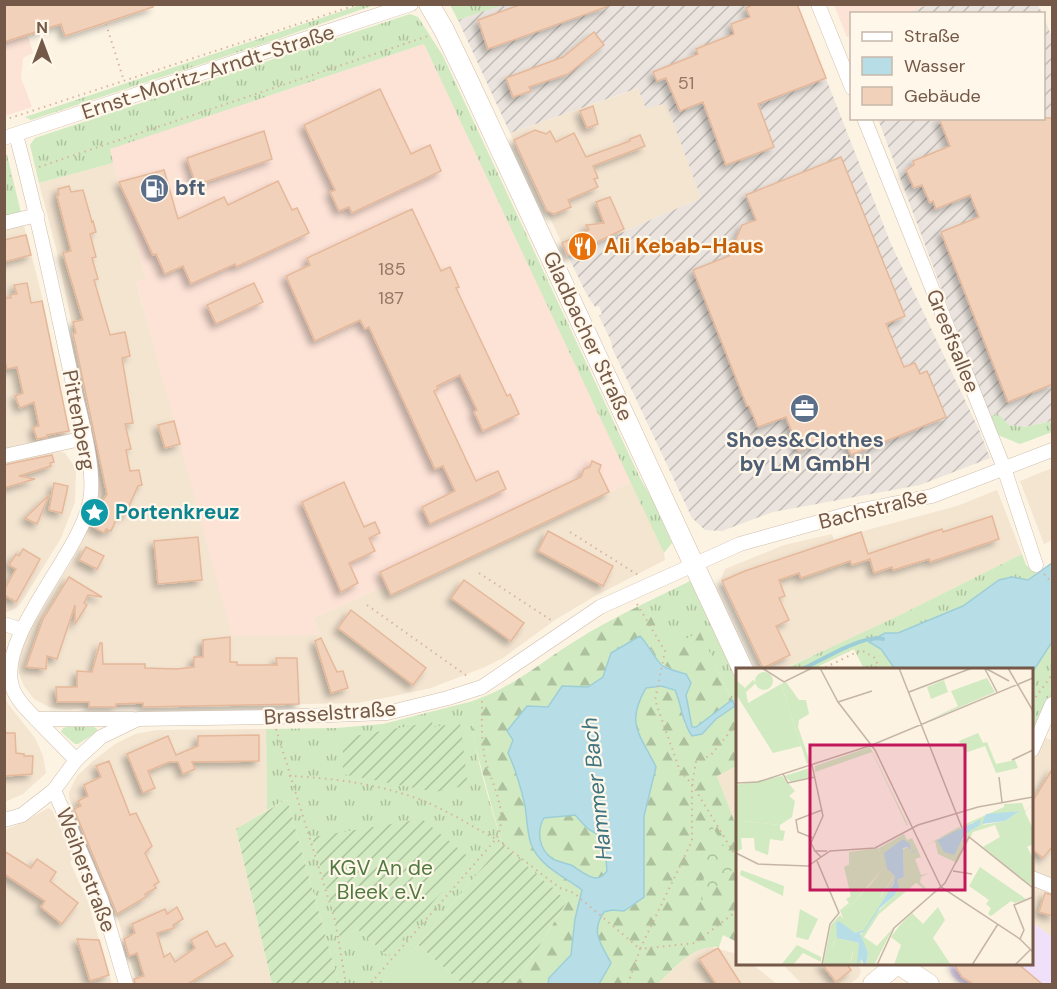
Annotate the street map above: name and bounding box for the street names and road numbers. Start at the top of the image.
street label: Ernst-Moritz-Arndt-Straße [78,18,338,126]
street label: Gladbacher Straße [536,247,640,425]
street label: Greefsallee [920,285,986,397]
street label: Pittenberg [56,367,102,473]
street label: Bachstraße [816,482,930,536]
street label: Brasselstraße [263,694,397,732]
street label: Weiherstraße [49,804,123,936]

